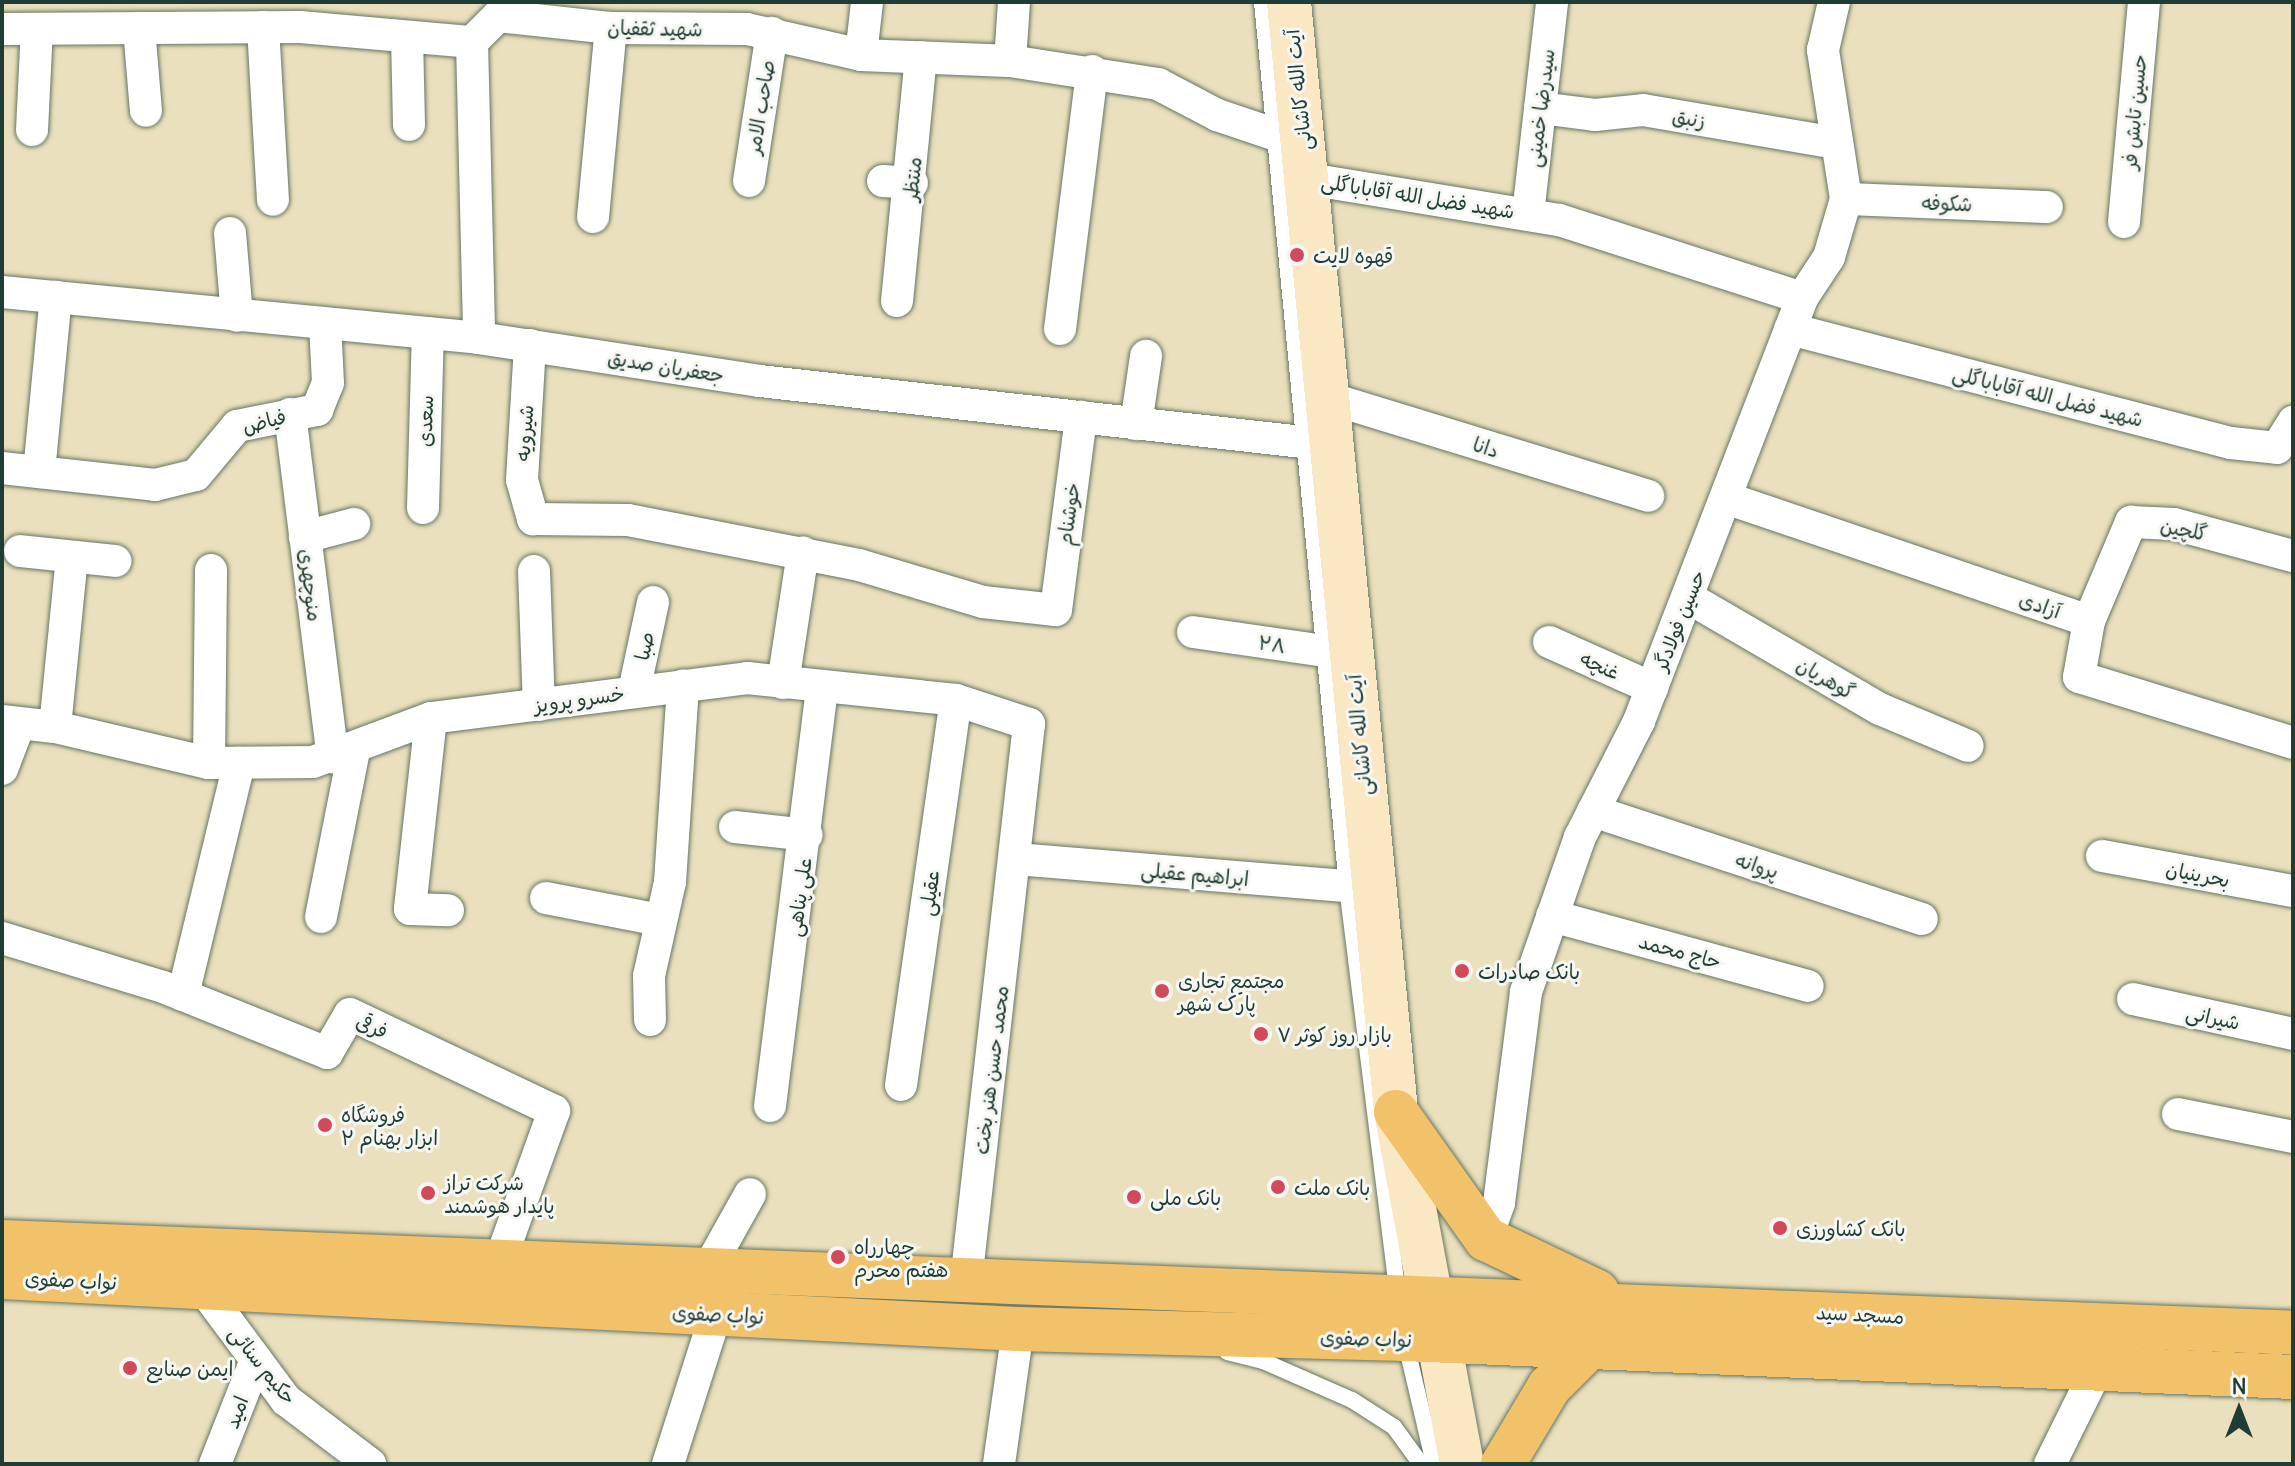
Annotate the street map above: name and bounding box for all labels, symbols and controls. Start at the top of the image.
street label: شهید ثقفیان [607,15,703,41]
street label: آیت الله کاشانی [1280,28,1316,152]
street label: سیدرضا خمینی [1521,47,1559,169]
street label: حسین تابش فر [2117,53,2151,171]
street label: صاحب الامر [741,58,779,156]
street label: زنبق [1671,103,1707,133]
street label: منتظر [898,156,926,202]
street label: شهید فضل الله آقاباباگلی [1320,169,1516,223]
street label: شکوفه [1921,190,1973,216]
place label: قهوه لایت [1313,243,1393,267]
marker: قهوه لایت [1288,246,1306,264]
street label: جعفریان صدیق [606,345,726,387]
street label: شهید فضل الله آقاباباگلی [1950,361,2146,431]
street label: سعدی [412,395,438,447]
street label: فیاض [239,404,289,438]
street label: شیرویه [510,404,538,462]
street label: دانا [1470,432,1502,462]
street label: خوشنام [1052,481,1084,547]
street label: گلچین [2158,513,2210,545]
street label: منوچهری [295,547,327,623]
street label: حسین فولادگر [1648,566,1710,674]
street label: آزادی [2016,587,2064,623]
street label: صبا [629,630,659,662]
street label: ۲۸ [1257,630,1287,658]
street label: غنچه [1577,646,1623,684]
street label: گوهریان [1793,652,1859,704]
street label: آیت الله کاشانی [1342,673,1376,797]
street label: خسرو پرویز [532,681,626,717]
street label: پروانه [1732,847,1782,883]
street label: علی پناهی [782,856,816,938]
street label: بحرینیان [2164,856,2232,892]
street label: ابراهیم عقیلی [1140,857,1250,891]
street label: عقیلی [914,869,944,917]
street label: حاج محمد [1636,928,1724,974]
place label: بانک صادرات [1478,959,1580,983]
marker: بانک صادرات [1453,962,1471,980]
place label: مجتمع تجاری پارک شهر [1178,968,1284,1015]
marker: مجتمع تجاری پارک شهر [1153,982,1171,1000]
street label: محمد حسن هنر بخت [969,984,1013,1156]
street label: شیرانی [2184,1000,2242,1034]
street label: فرقی [353,1009,391,1043]
place label: بازار روز کوثر ۷ [1277,1022,1392,1046]
marker: بازار روز کوثر ۷ [1252,1025,1270,1043]
place label: فروشگاه ابزار بهنام ۲ [341,1102,438,1149]
marker: فروشگاه ابزار بهنام ۲ [316,1116,334,1134]
place label: شرکت تراز پایدار هوشمند [444,1170,555,1217]
place label: بانک ملت [1294,1175,1370,1199]
marker: بانک ملت [1269,1178,1287,1196]
marker: شرکت تراز پایدار هوشمند [419,1184,437,1202]
place label: بانک ملی [1150,1185,1221,1209]
marker: بانک ملی [1125,1188,1143,1206]
place label: بانک کشاورزی [1796,1216,1905,1240]
marker: بانک کشاورزی [1771,1219,1789,1237]
place label: چهارراه هفتم محرم [854,1234,948,1281]
marker: چهارراه هفتم محرم [829,1248,847,1266]
street label: نواب صفوی [24,1266,118,1294]
street label: نواب صفوی [671,1300,765,1328]
street label: مسجد سید [1815,1300,1905,1328]
street label: حکیم سنائی [224,1321,302,1409]
street label: نواب صفوی [1320,1324,1412,1352]
place label: ایمن صنایع [146,1356,233,1380]
marker: ایمن صنایع [121,1359,139,1377]
north arrow [2199,1370,2279,1450]
text: N [2231,1372,2247,1400]
street label: امید [219,1392,253,1432]

